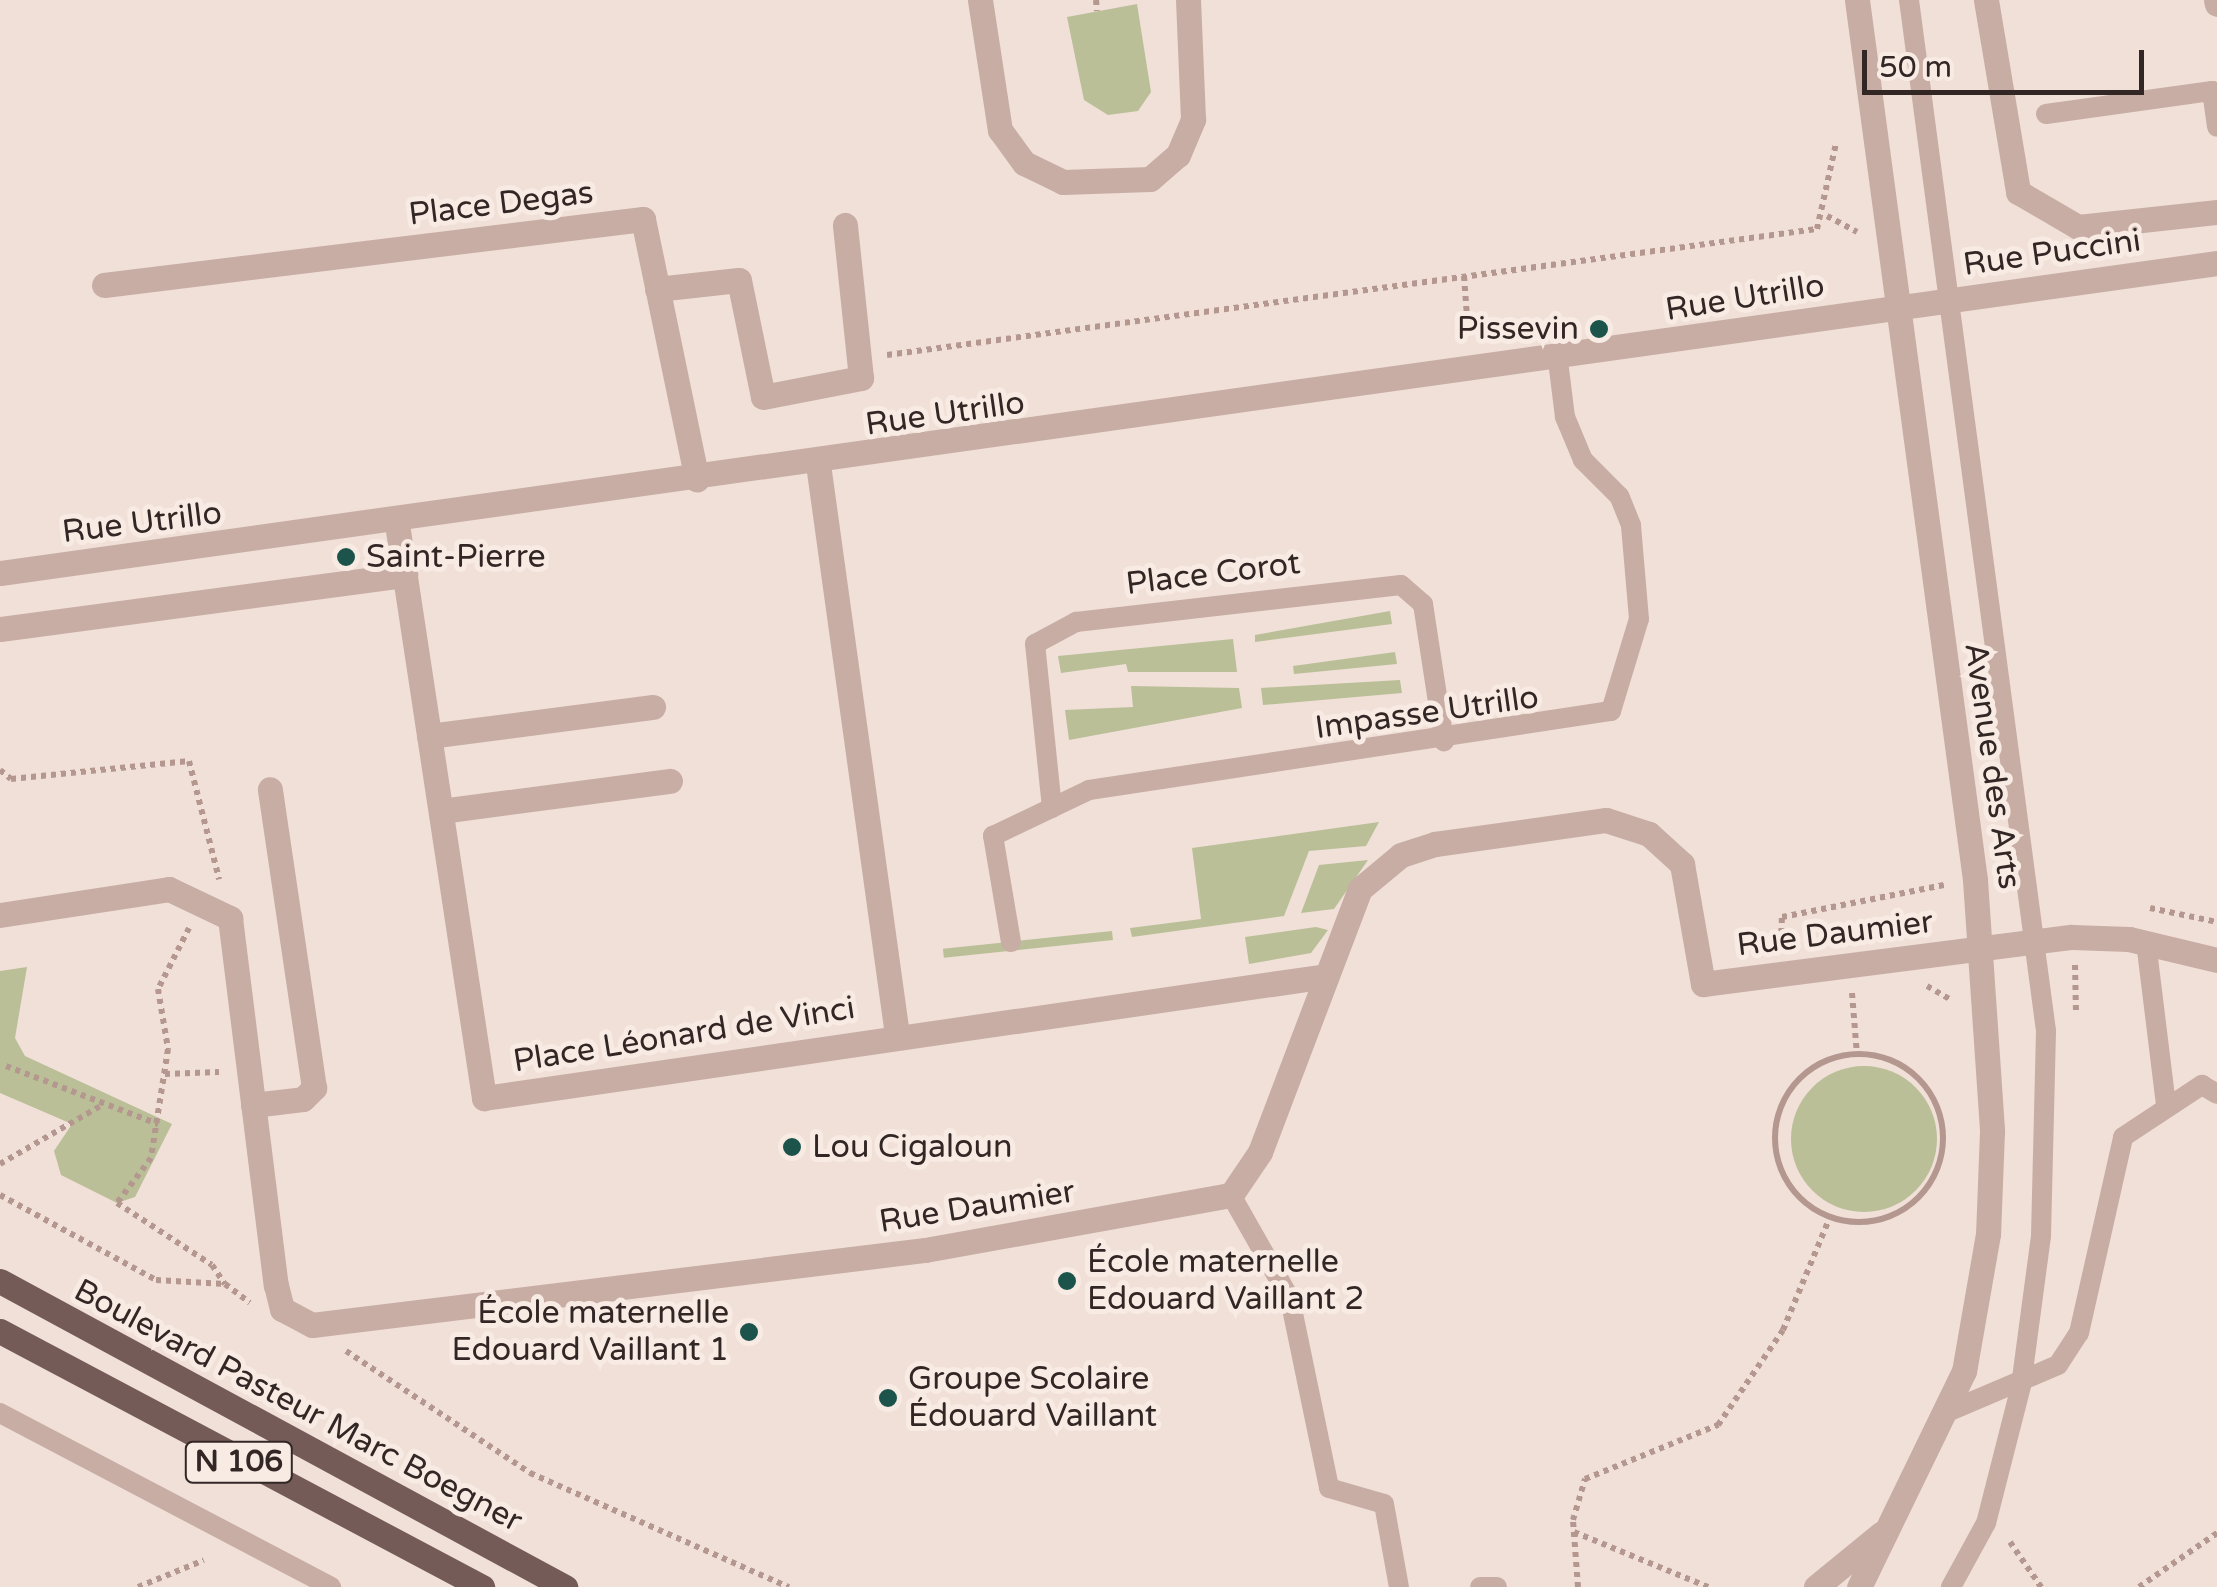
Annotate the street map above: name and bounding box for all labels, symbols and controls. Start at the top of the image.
scale bar [1867,30,2150,92]
text: 50 m [1879,49,1952,86]
street label: Place Degas [407,174,595,234]
street label: Rue Puccini [1961,222,2143,284]
street label: Rue Utrillo [1663,266,1827,330]
place label: Pissevin [1457,310,1579,348]
marker: Pissevin [1588,318,1610,340]
street label: Rue Utrillo [863,384,1027,444]
street label: Rue Utrillo [60,494,224,552]
place label: Saint-Pierre [366,538,546,576]
street label: Place Corot [1124,544,1302,604]
marker: Saint-Pierre [335,546,357,568]
street label: Avenue des Arts [1956,640,2028,892]
street label: Impasse Utrillo [1313,678,1541,748]
street label: Rue Daumier [1735,903,1935,965]
street label: Place Léonard de Vinci [510,989,858,1081]
place label: Lou Cigaloun [812,1128,1012,1166]
marker: Lou Cigaloun [781,1136,803,1158]
street label: Rue Daumier [876,1173,1078,1241]
place label: École maternelle Edouard Vaillant 2 [1087,1244,1364,1319]
marker: École maternelle Edouard Vaillant 2 [1056,1270,1078,1292]
street label: Boulevard Pasteur Marc Boegner [68,1271,528,1541]
place label: École maternelle Edouard Vaillant 1 [452,1295,729,1370]
marker: École maternelle Edouard Vaillant 1 [738,1321,760,1343]
place label: Groupe Scolaire Édouard Vaillant [908,1361,1157,1436]
marker: Groupe Scolaire Édouard Vaillant [877,1387,899,1409]
road number: N 106 [184,1437,294,1487]

